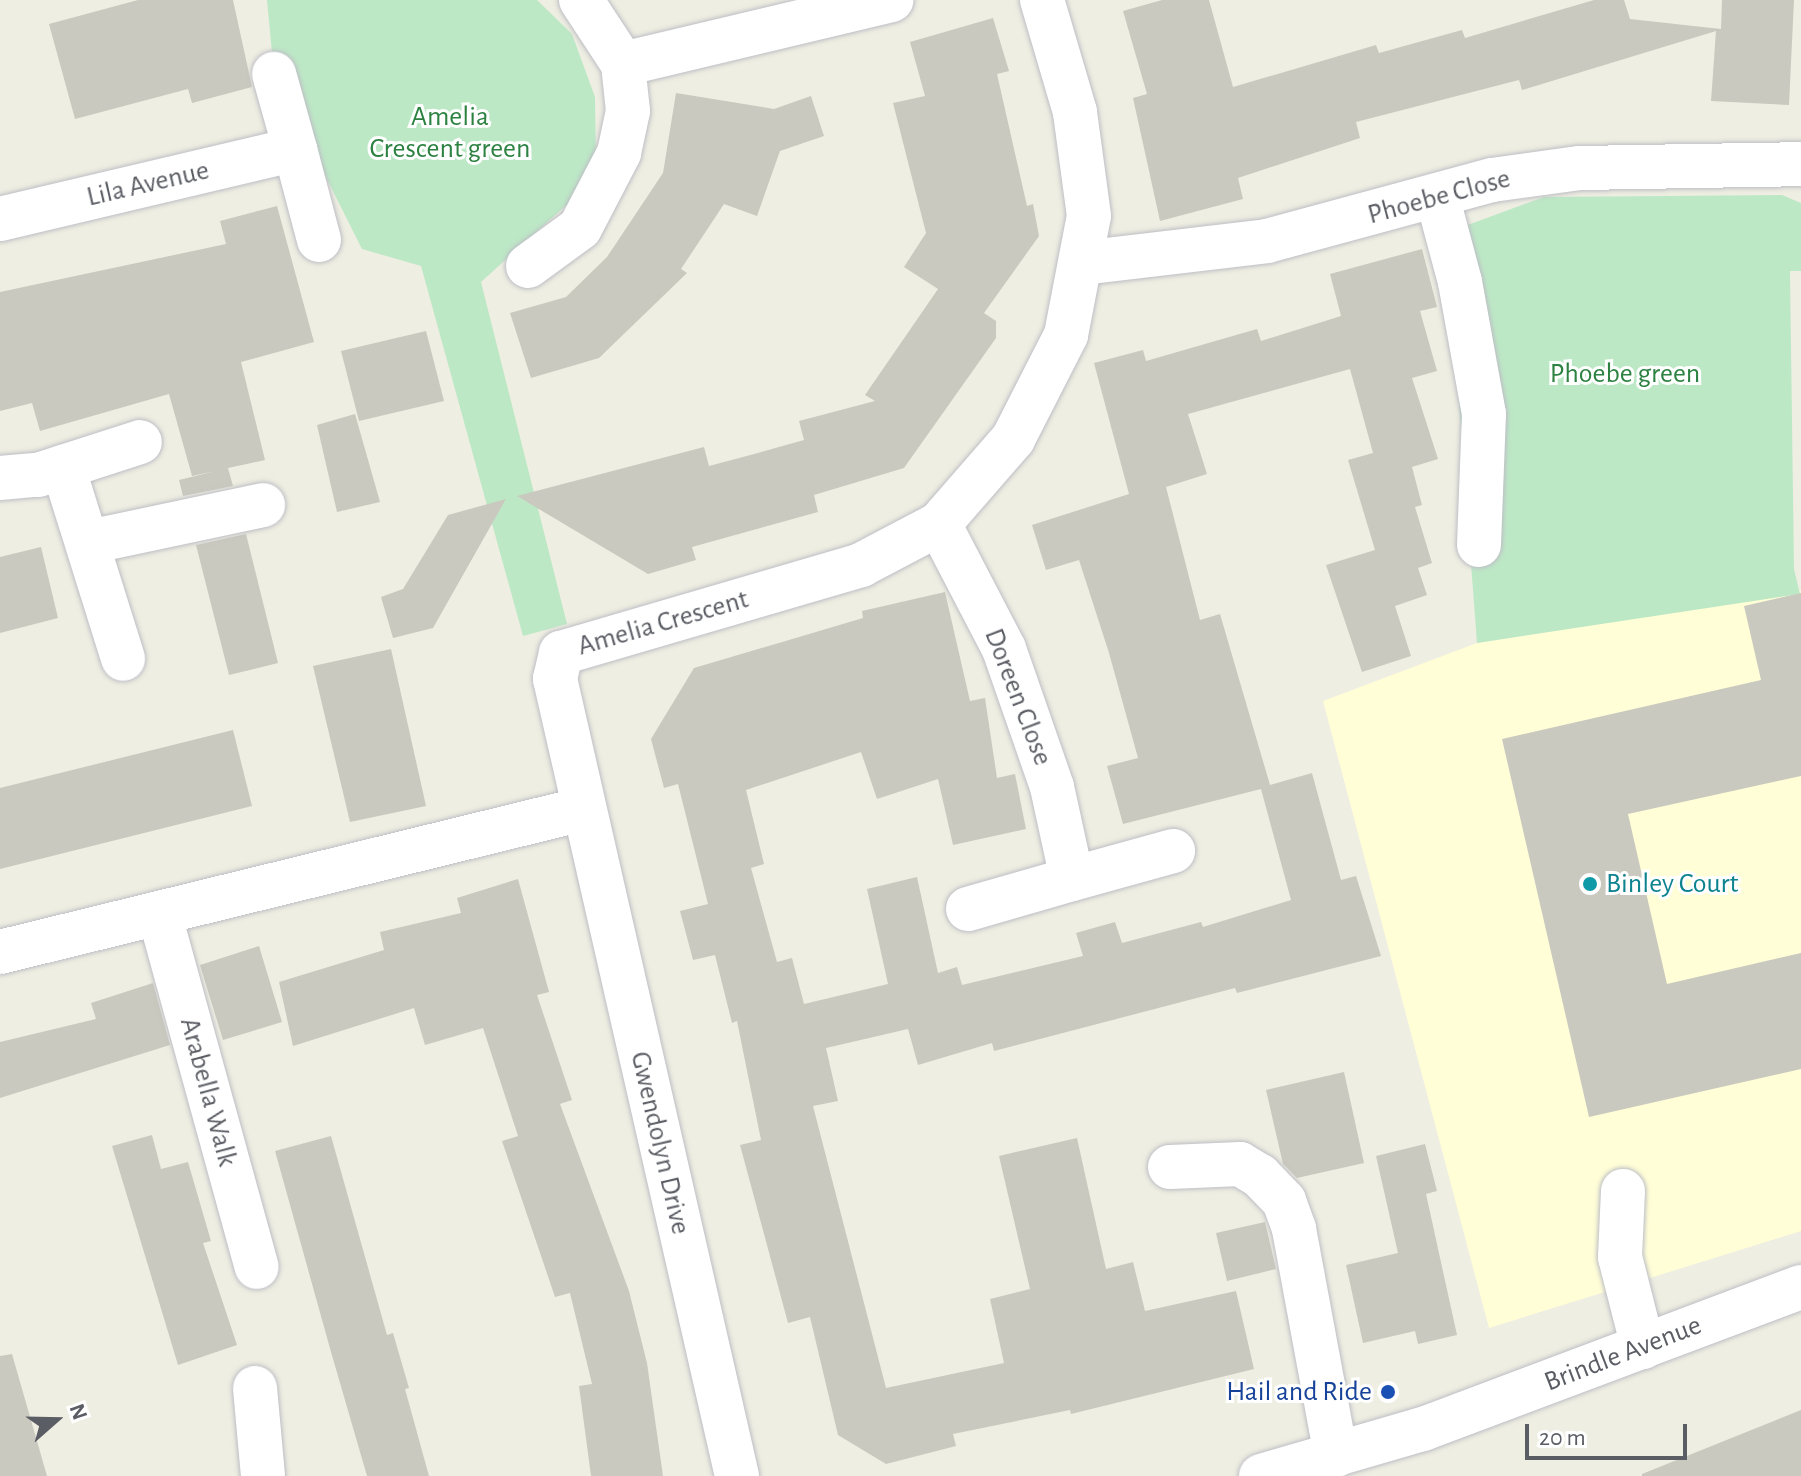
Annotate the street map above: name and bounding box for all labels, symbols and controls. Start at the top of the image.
park label: Amelia Crescent green [370,100,530,166]
street label: Lila Avenue [84,154,212,214]
street label: Phoebe Close [1364,162,1514,232]
park label: Phoebe green [1550,357,1700,391]
street label: Amelia Crescent [574,583,752,663]
street label: Doreen Close [977,624,1059,770]
place label: Binley Court [1606,867,1738,901]
marker: Binley Court [1581,875,1599,893]
street label: Arabella Walk [172,1014,244,1170]
street label: Gwendolyn Drive [623,1048,697,1238]
street label: Brindle Avenue [1540,1309,1706,1399]
place label: Hail and Ride [1226,1375,1372,1409]
north arrow [16,1380,96,1460]
marker: Hail and Ride [1379,1383,1397,1401]
text: N [66,1401,92,1423]
scale bar [1529,1408,1691,1458]
text: 20 m [1539,1426,1586,1450]

